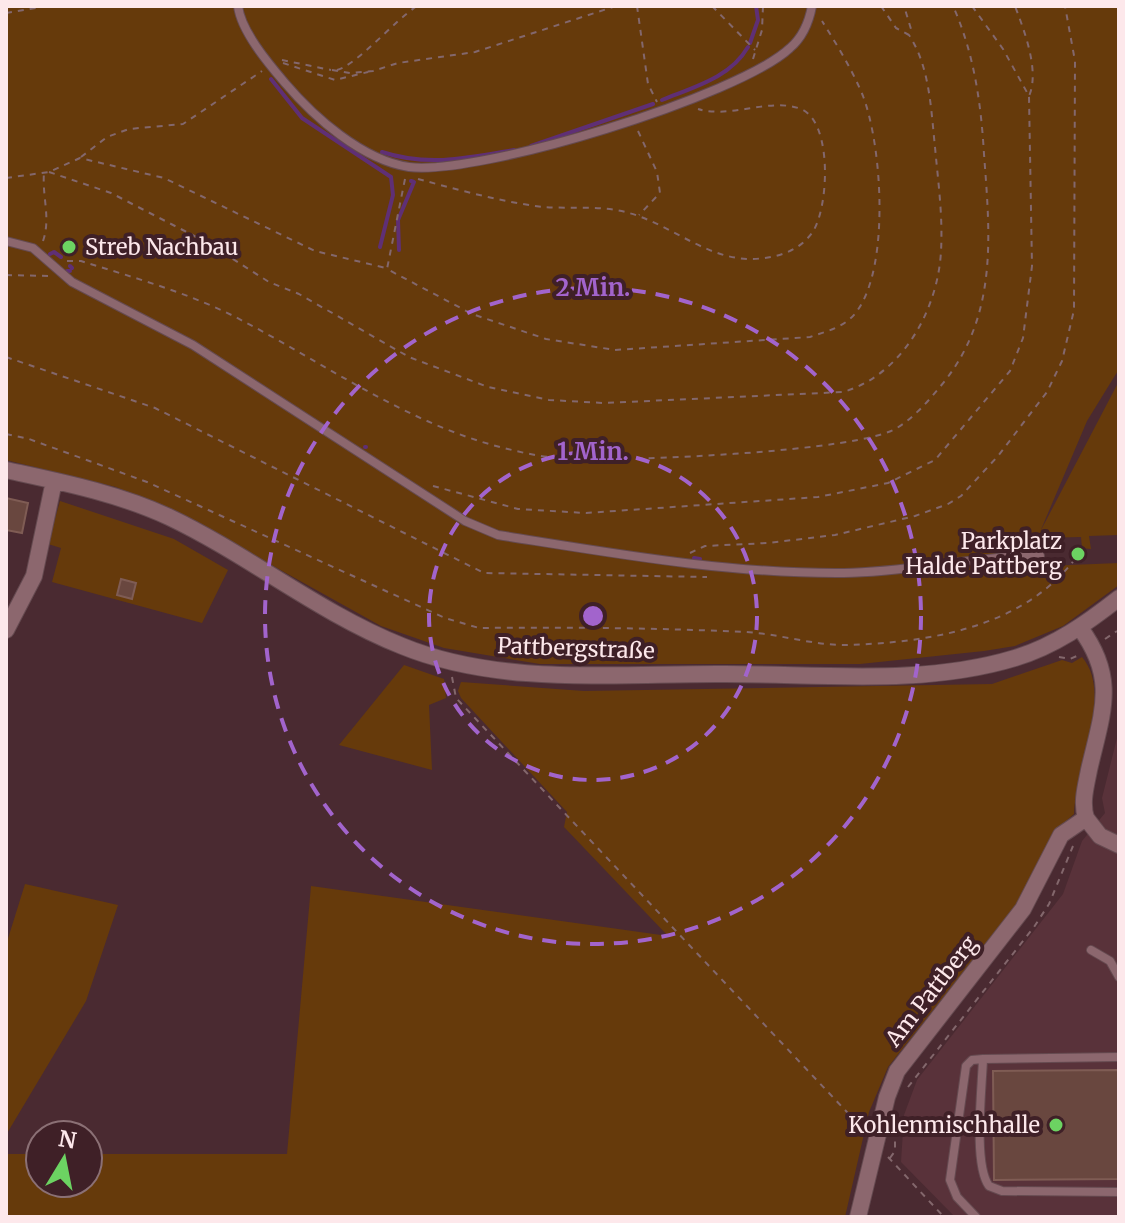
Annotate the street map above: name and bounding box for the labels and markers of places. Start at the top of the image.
place label: Streb Nachbau [85,233,238,261]
marker: Streb Nachbau [60,238,78,256]
place label: Parkplatz Halde Pattberg [905,527,1062,580]
marker: Parkplatz Halde Pattberg [1069,545,1087,563]
centre of rings [579,602,607,630]
place label: Kohlenmischhalle [848,1111,1040,1139]
marker: Kohlenmischhalle [1047,1116,1065,1134]

